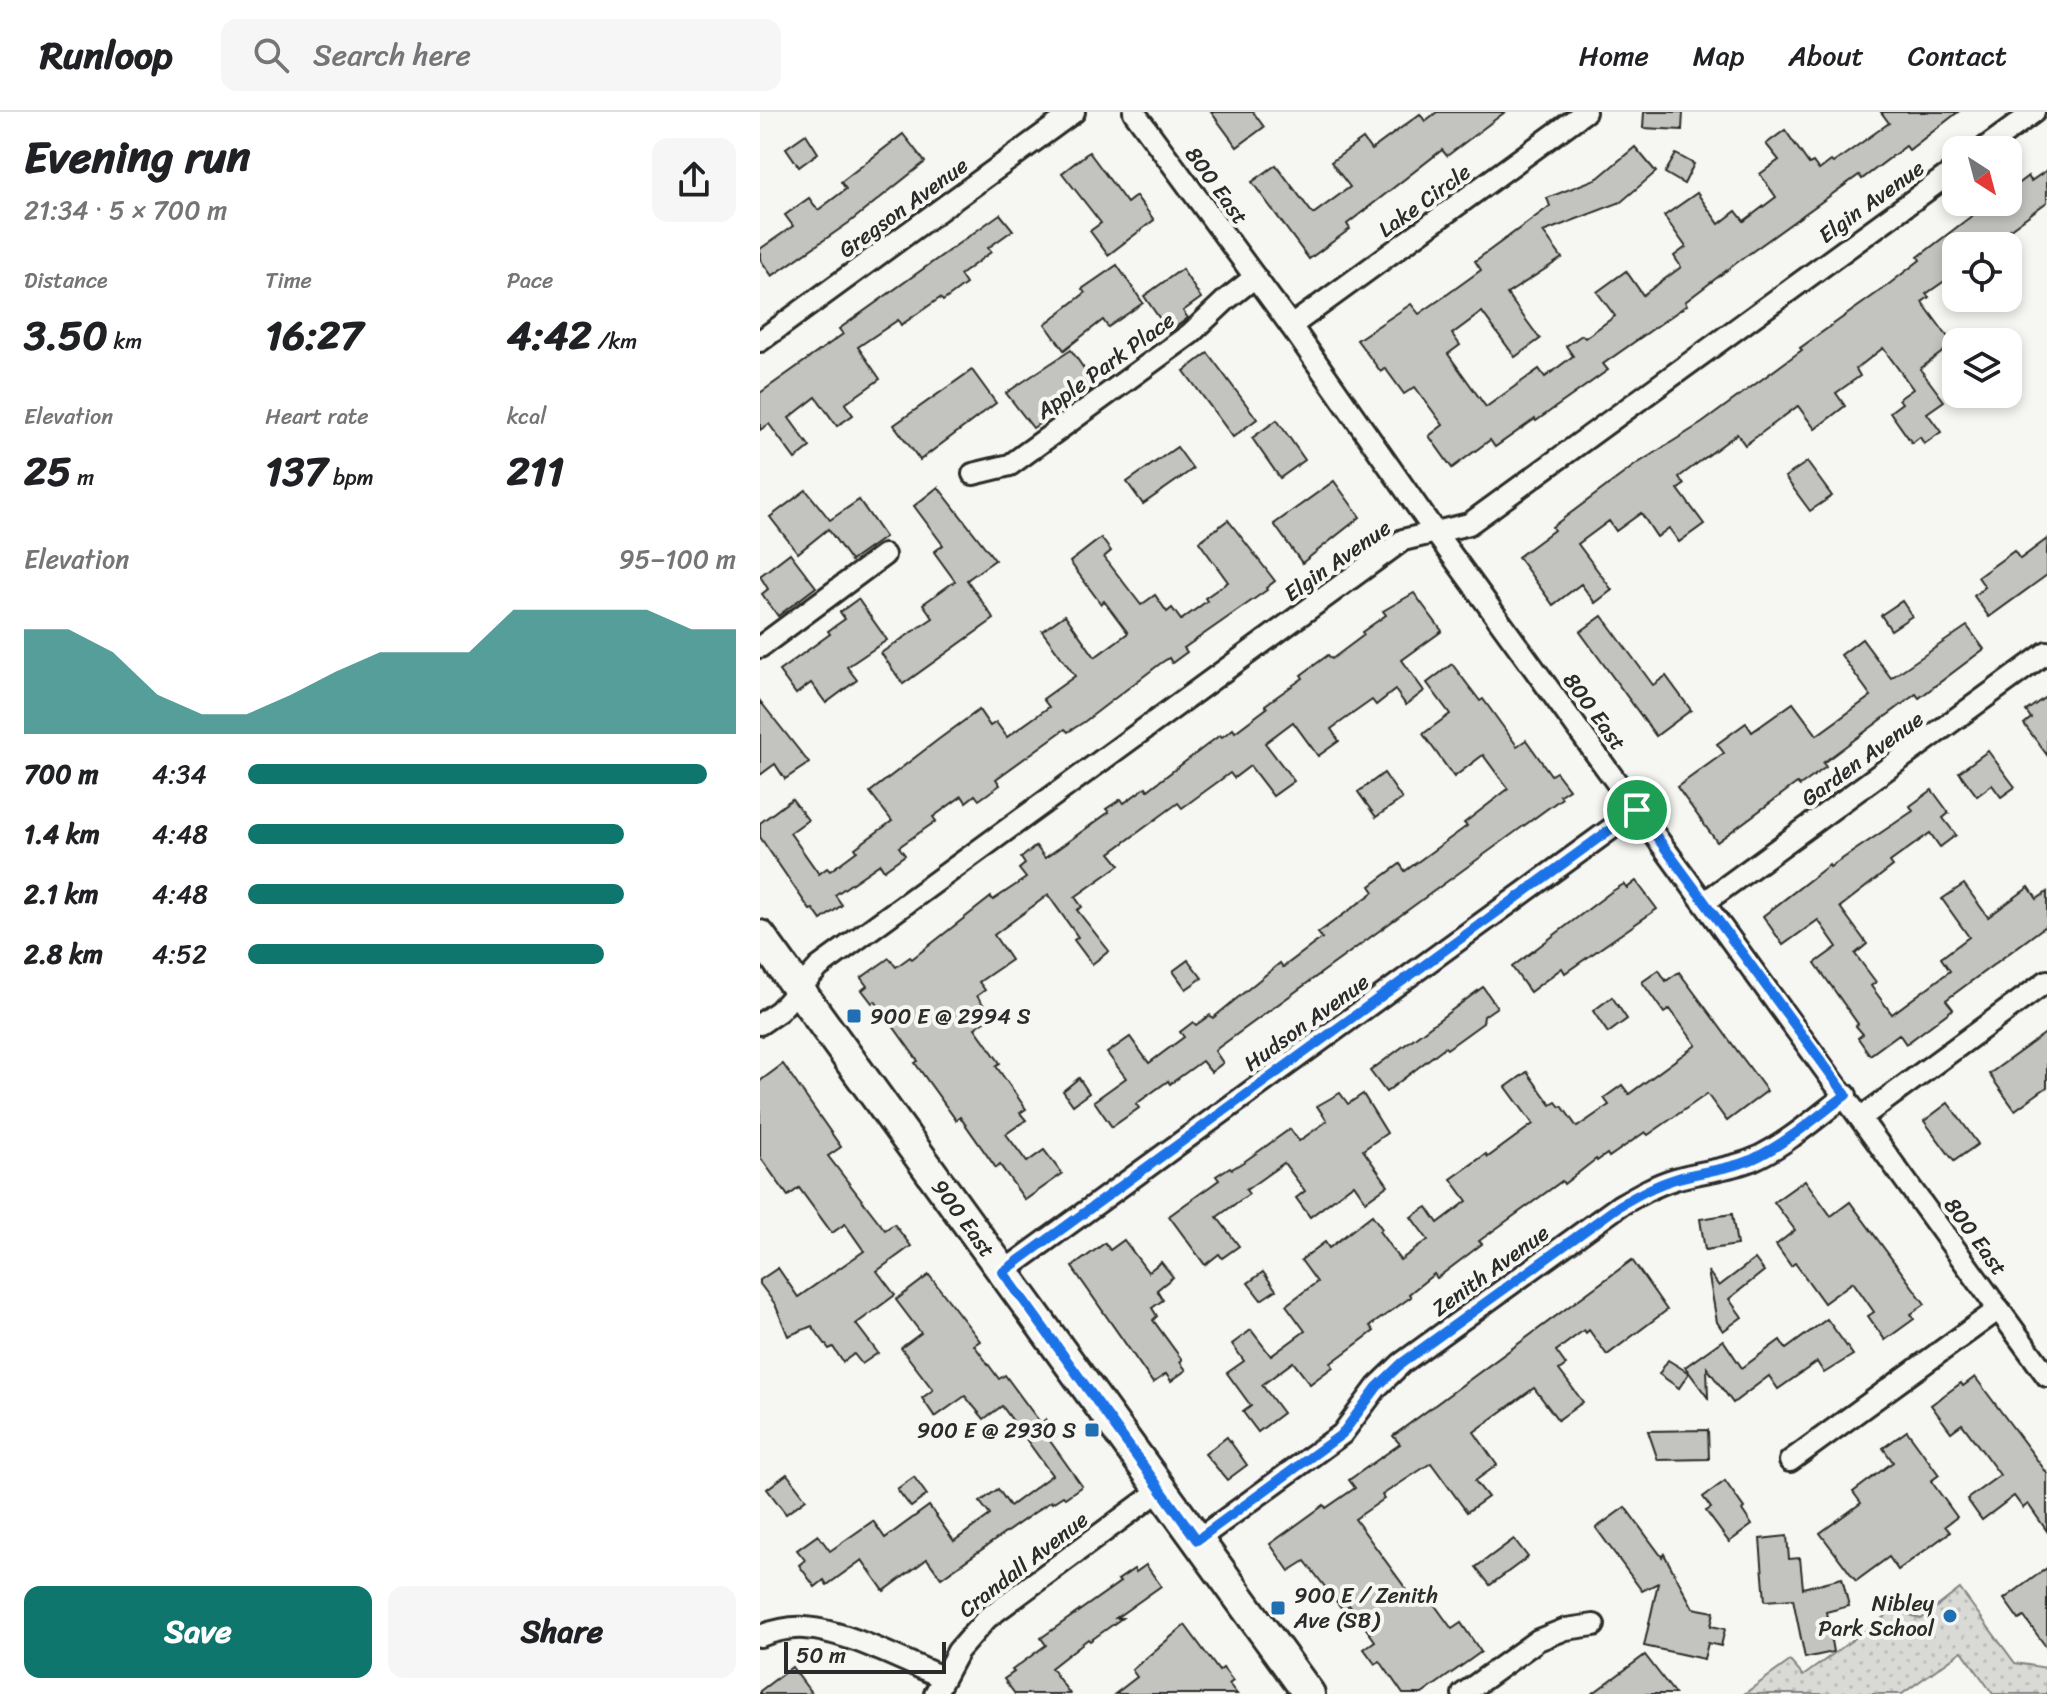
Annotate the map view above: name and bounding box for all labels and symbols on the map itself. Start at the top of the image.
north arrow [1942,136,2022,216]
street label: 800 East [1174,138,1259,233]
street label: Gregson Avenue [830,147,977,268]
street label: Elgin Avenue [1810,149,1933,254]
street label: Lake Circle [1369,153,1479,248]
street label: Apple Park Place [1027,301,1183,430]
street label: Elgin Avenue [1275,509,1399,612]
street label: 800 East [1552,664,1637,759]
street label: Garden Avenue [1792,700,1932,817]
pin [1603,776,1671,844]
street label: Hudson Avenue [1235,963,1378,1082]
place label: 900 E @ 2994 S [870,997,1031,1036]
marker: 900 E @ 2994 S [845,1007,863,1025]
street label: 900 East [921,1170,1006,1266]
street label: 800 East [1933,1189,2018,1284]
street label: Zenith Avenue [1423,1214,1558,1327]
place label: 900 E @ 2930 S [917,1411,1076,1450]
marker: 900 E @ 2930 S [1083,1421,1101,1439]
street label: Crandall Avenue [950,1501,1097,1628]
place label: 900 E / Zenith Ave (SB) [1293,1576,1438,1640]
place label: Nibley Park School [1818,1584,1935,1648]
marker: 900 E / Zenith Ave (SB) [1269,1599,1287,1617]
marker: Nibley Park School [1941,1607,1959,1625]
scale bar [784,1638,946,1674]

